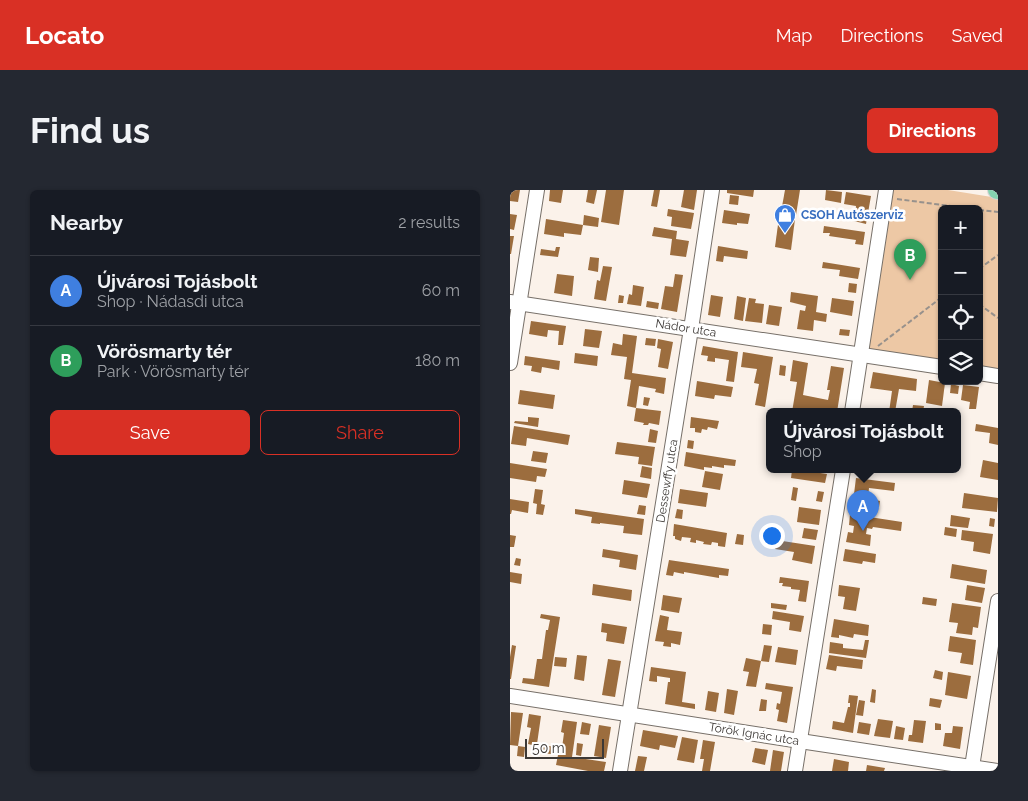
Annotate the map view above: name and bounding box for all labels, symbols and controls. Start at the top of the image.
text: Locato [25,21,104,50]
text: Map [776,25,812,46]
text: Directions [840,25,924,46]
text: Saved [952,25,1003,46]
button: Directions [867,108,998,153]
text: Find us [30,110,150,151]
shop icon: CSOH Autószerviz [773,203,797,234]
map controls [938,205,983,385]
button: + [938,205,983,250]
place label: CSOH Autószerviz [801,208,903,222]
text: Nearby [50,210,123,235]
text: 2 results [398,213,460,232]
pin: B [894,239,926,280]
button: − [938,250,983,295]
text: Újvárosi Tojásbolt [97,270,258,292]
text: A [61,281,71,300]
text: 60 m [422,281,460,300]
text: Shop · Nádasdi utca [97,292,244,311]
button: locate [938,295,983,340]
street label: Nádor utca [655,316,717,340]
text: Vörösmarty tér [97,340,232,362]
button: layers [938,340,983,385]
text: B [61,351,71,370]
text: 180 m [415,351,460,370]
text: Park · Vörösmarty tér [97,362,249,381]
popup [766,408,961,473]
button: Save [50,410,250,455]
button: Share [260,410,460,455]
text: Újvárosi Tojásbolt [783,420,944,442]
street label: Dessewffy utca [653,438,681,524]
text: Shop [783,442,822,461]
pin: A [847,490,879,531]
your location [759,523,785,549]
street label: Török Ignác utca [708,720,800,748]
scale bar [525,736,604,759]
text: 50 m [532,740,565,756]

